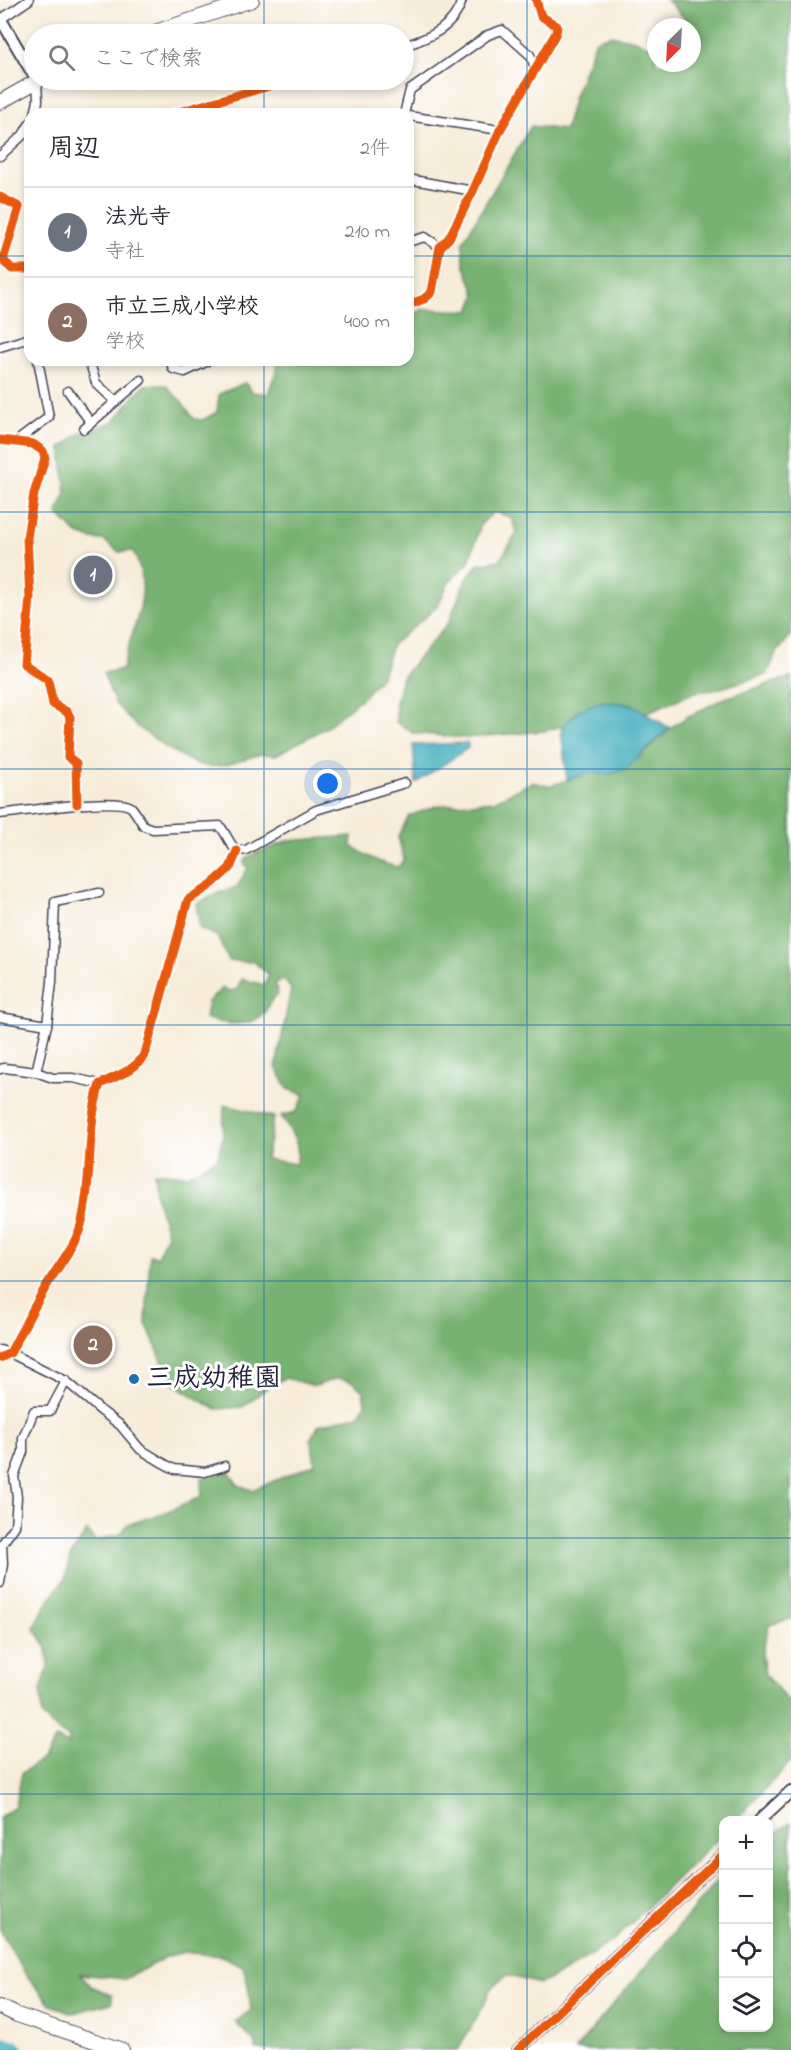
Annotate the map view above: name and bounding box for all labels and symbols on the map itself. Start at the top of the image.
north arrow [647,18,701,72]
pin: 1 [74,552,112,598]
your location [313,769,342,798]
pin: 2 [74,1322,112,1368]
place label: 三成幼稚園 [146,1360,281,1399]
marker: 三成幼稚園 [127,1372,141,1386]

